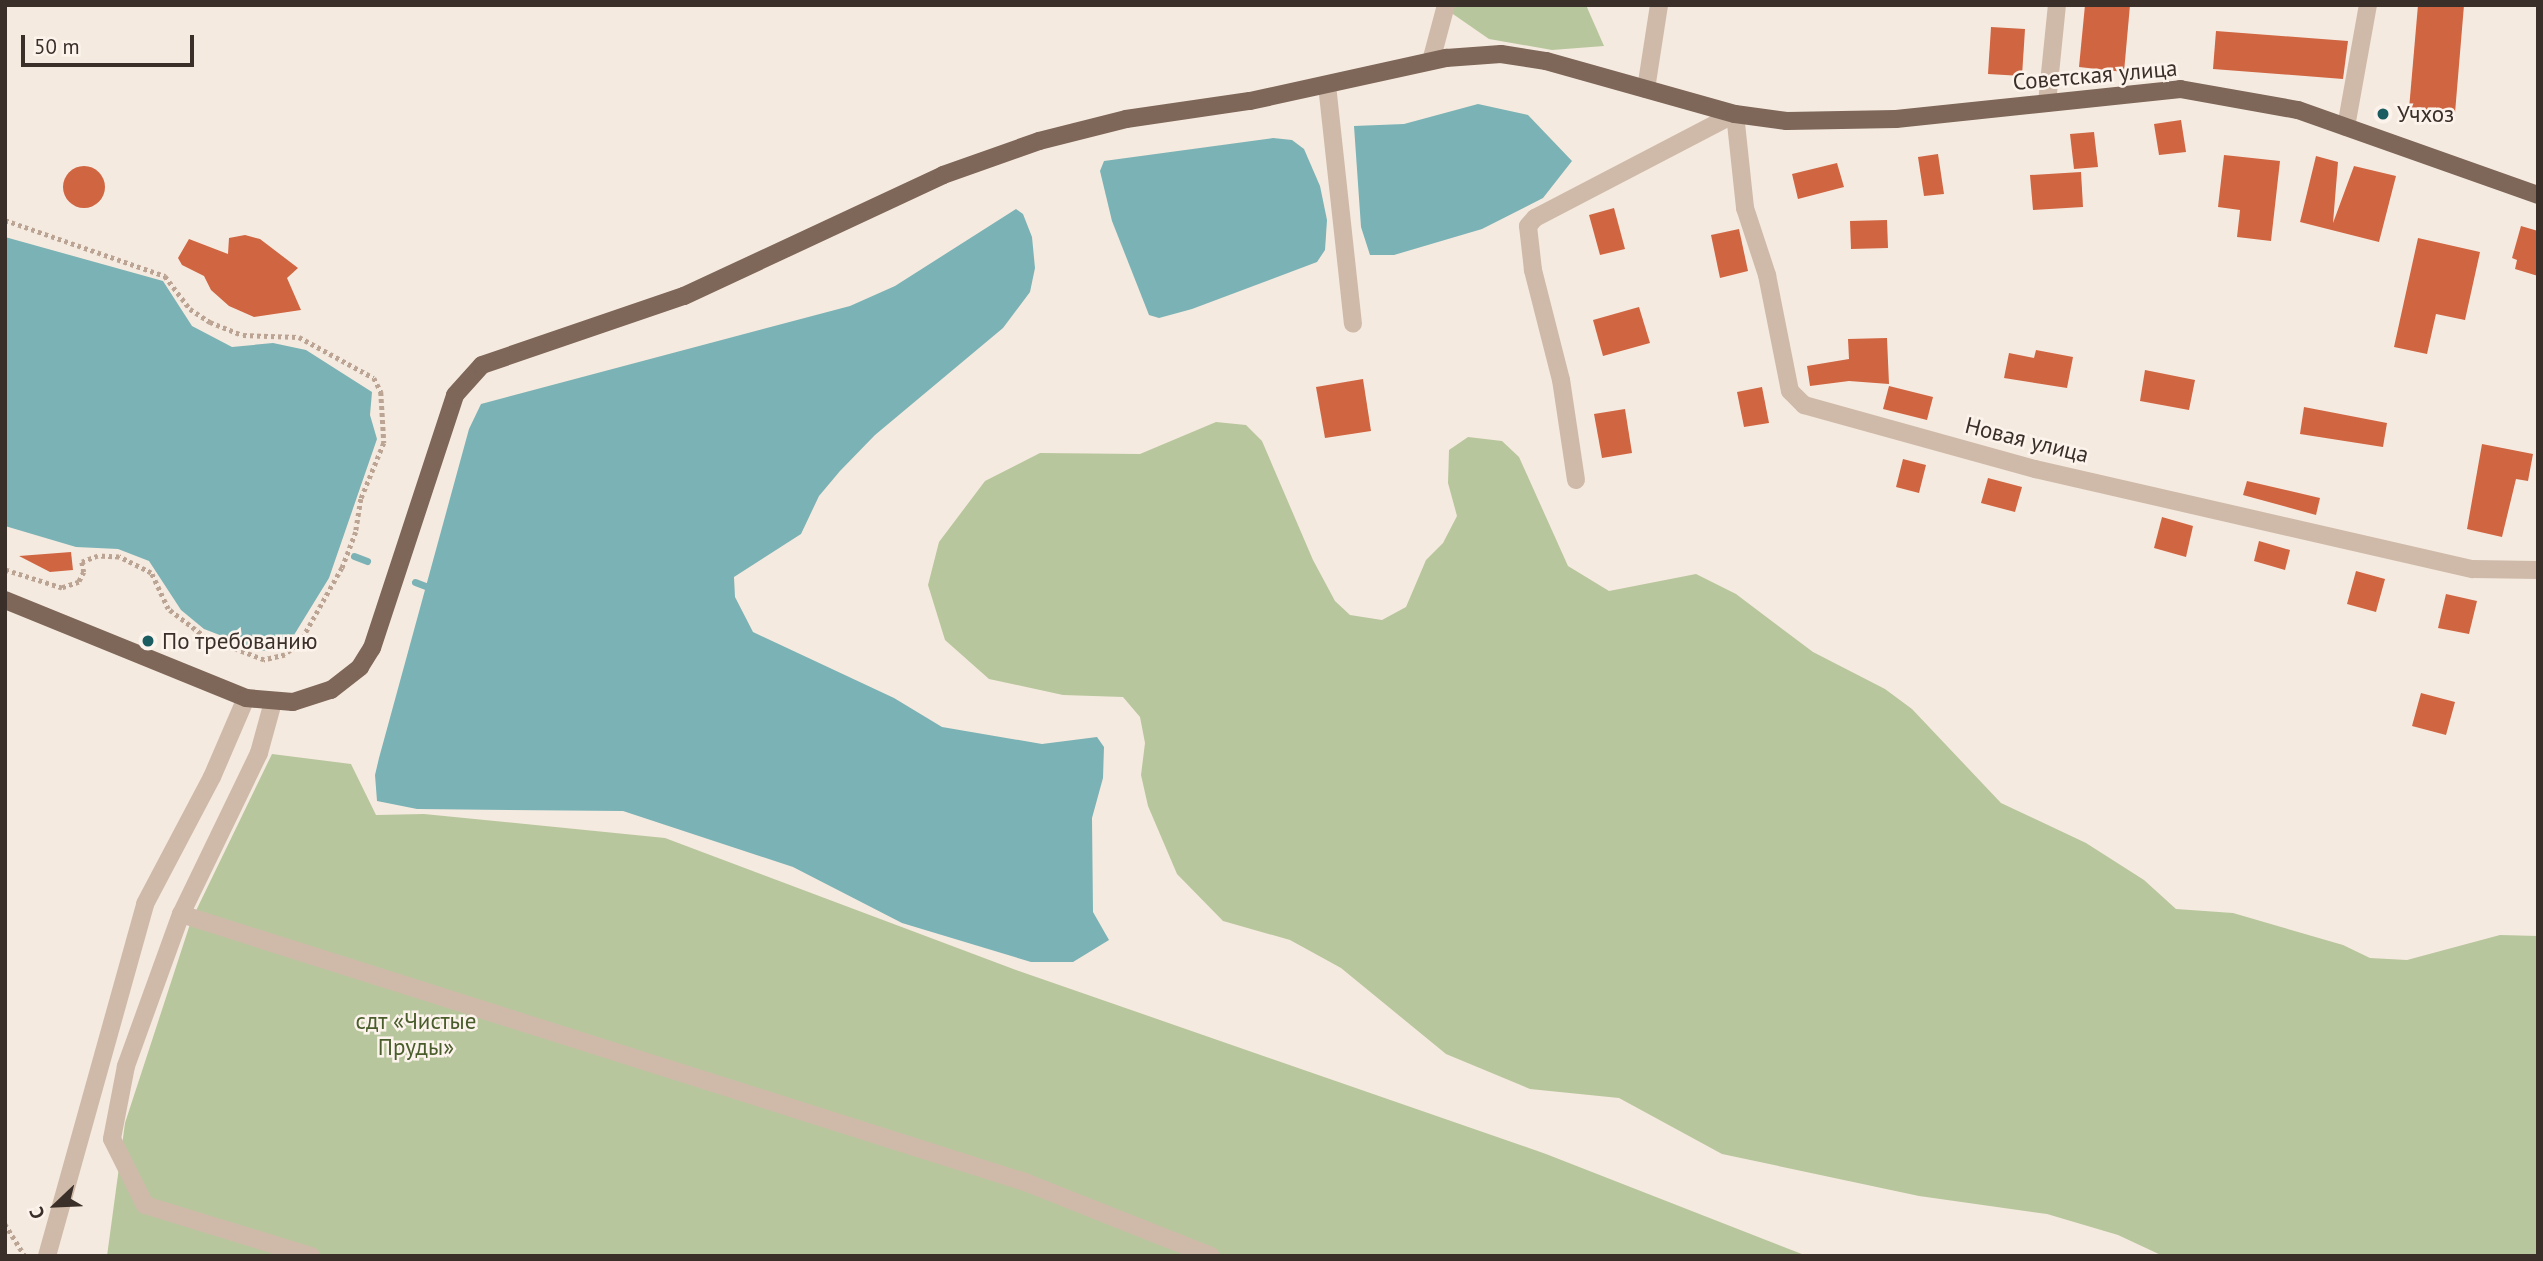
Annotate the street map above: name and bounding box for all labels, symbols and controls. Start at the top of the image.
scale bar [24,21,198,65]
text: 50 m [34,33,80,60]
street label: Советская улица [2012,54,2178,96]
place label: Учхоз [2397,100,2454,128]
marker: Учхоз [2375,106,2391,122]
street label: Новая улица [1962,411,2092,469]
place label: По требованию [162,627,318,655]
marker: По требованию [140,633,156,649]
park label: сдт «Чистые Пруды» [355,1007,477,1061]
north arrow [21,1170,91,1240]
text: С [24,1204,50,1223]

